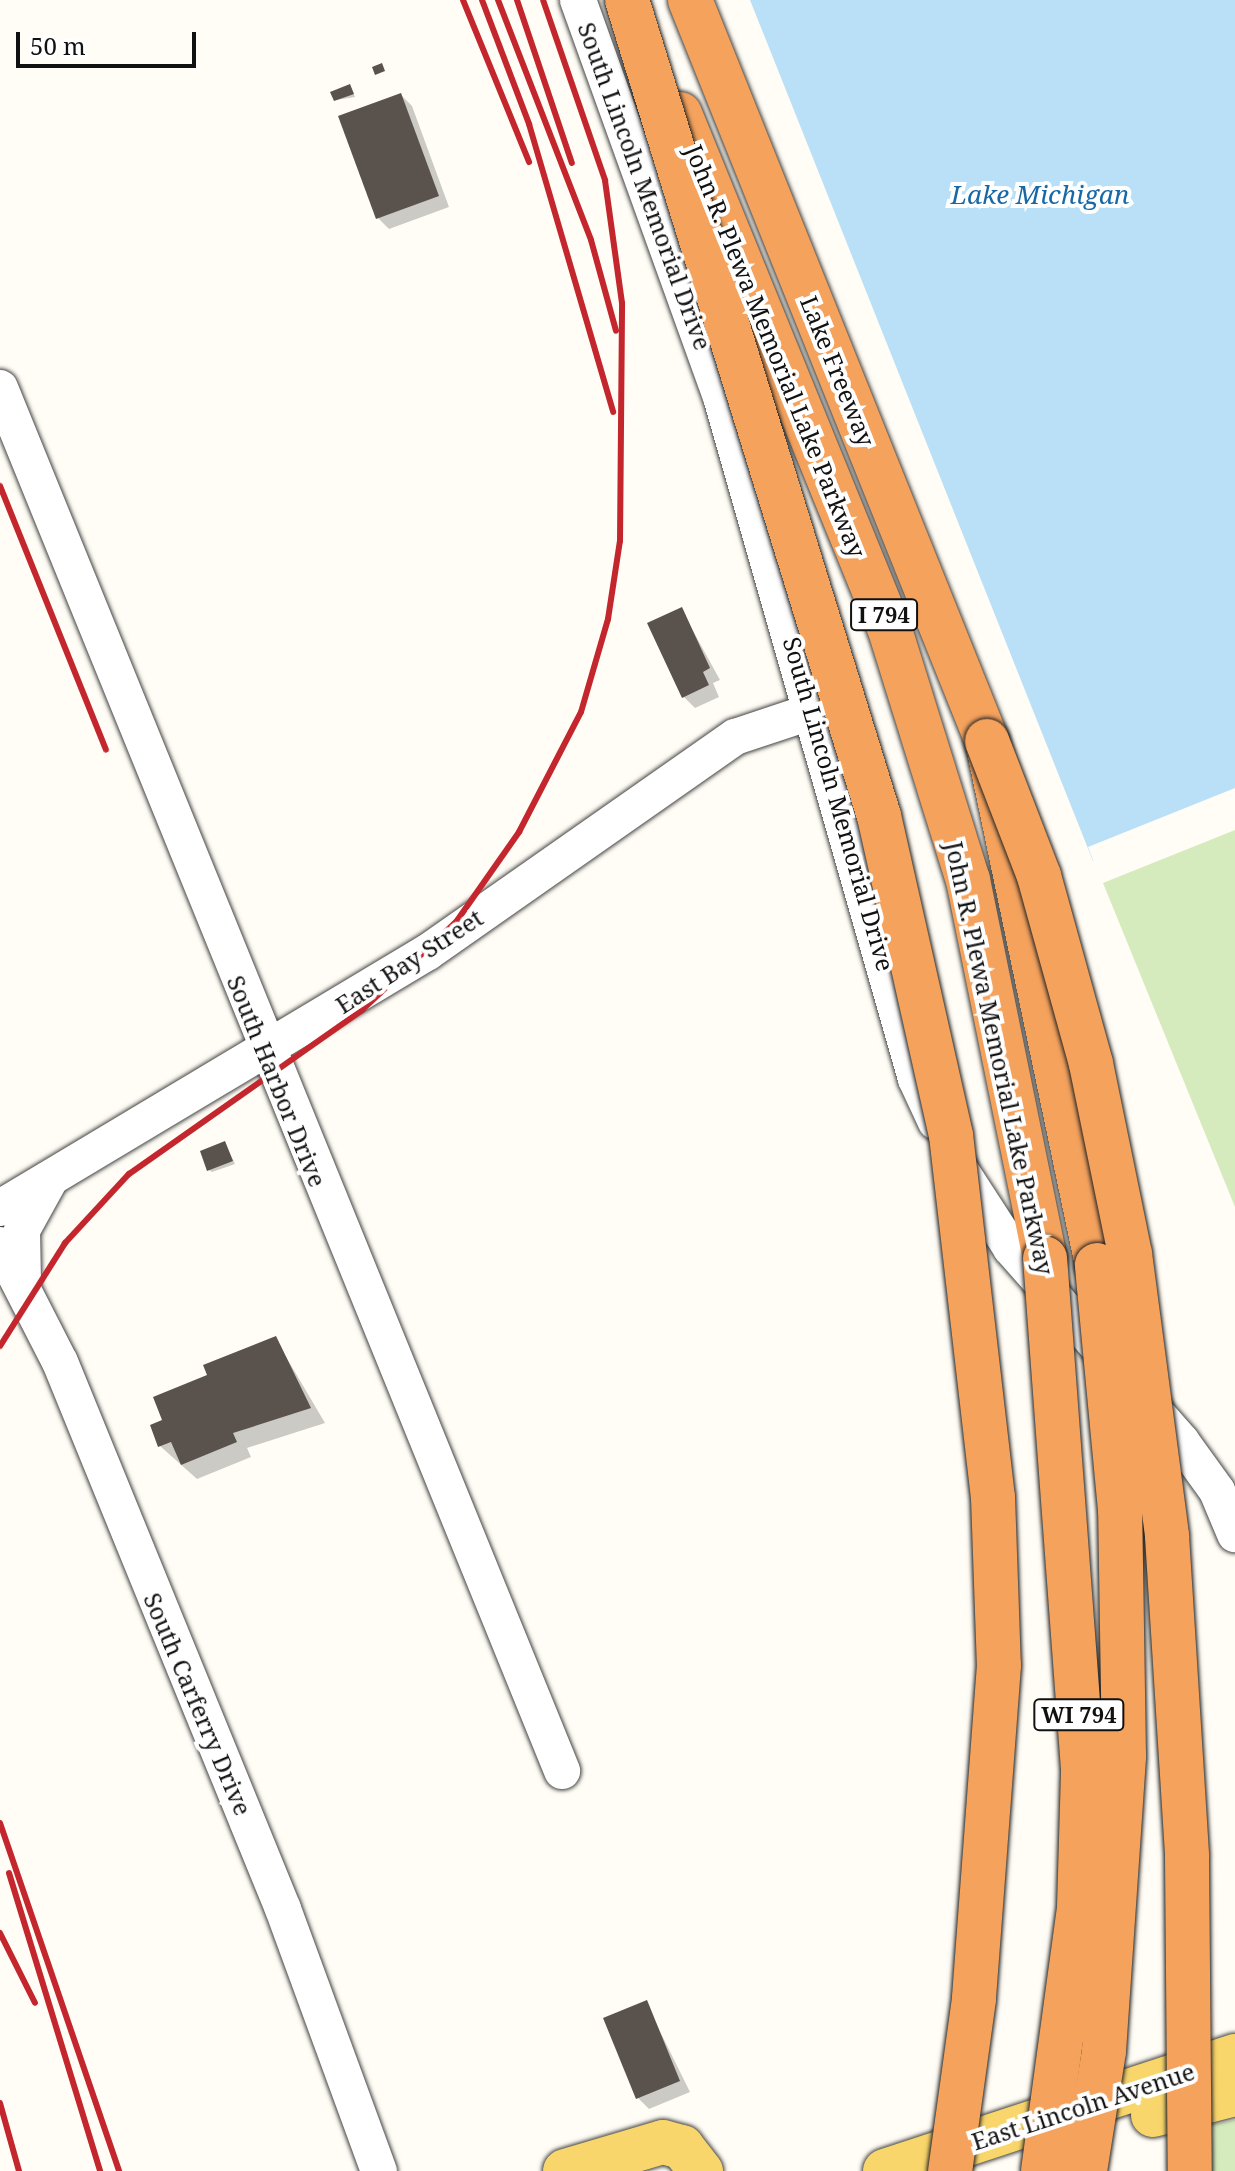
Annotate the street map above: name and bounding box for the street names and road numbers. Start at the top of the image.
street label: South Lincoln Memorial Drive [572,18,718,354]
street label: John R. Plewa Memorial Lake Parkway [680,141,872,561]
street label: Lake Freeway [795,292,881,450]
road number: I 794 [850,597,918,633]
street label: South Lincoln Memorial Drive [777,634,901,974]
street label: John R. Plewa Memorial Lake Parkway [940,839,1060,1277]
street label: East Bay Street [330,903,488,1019]
street label: South Harbor Drive [221,971,333,1191]
street label: South Carferry Drive [138,1588,258,1820]
road number: WI 794 [1033,1697,1125,1733]
street label: East Lincoln Avenue [968,2056,1198,2156]

